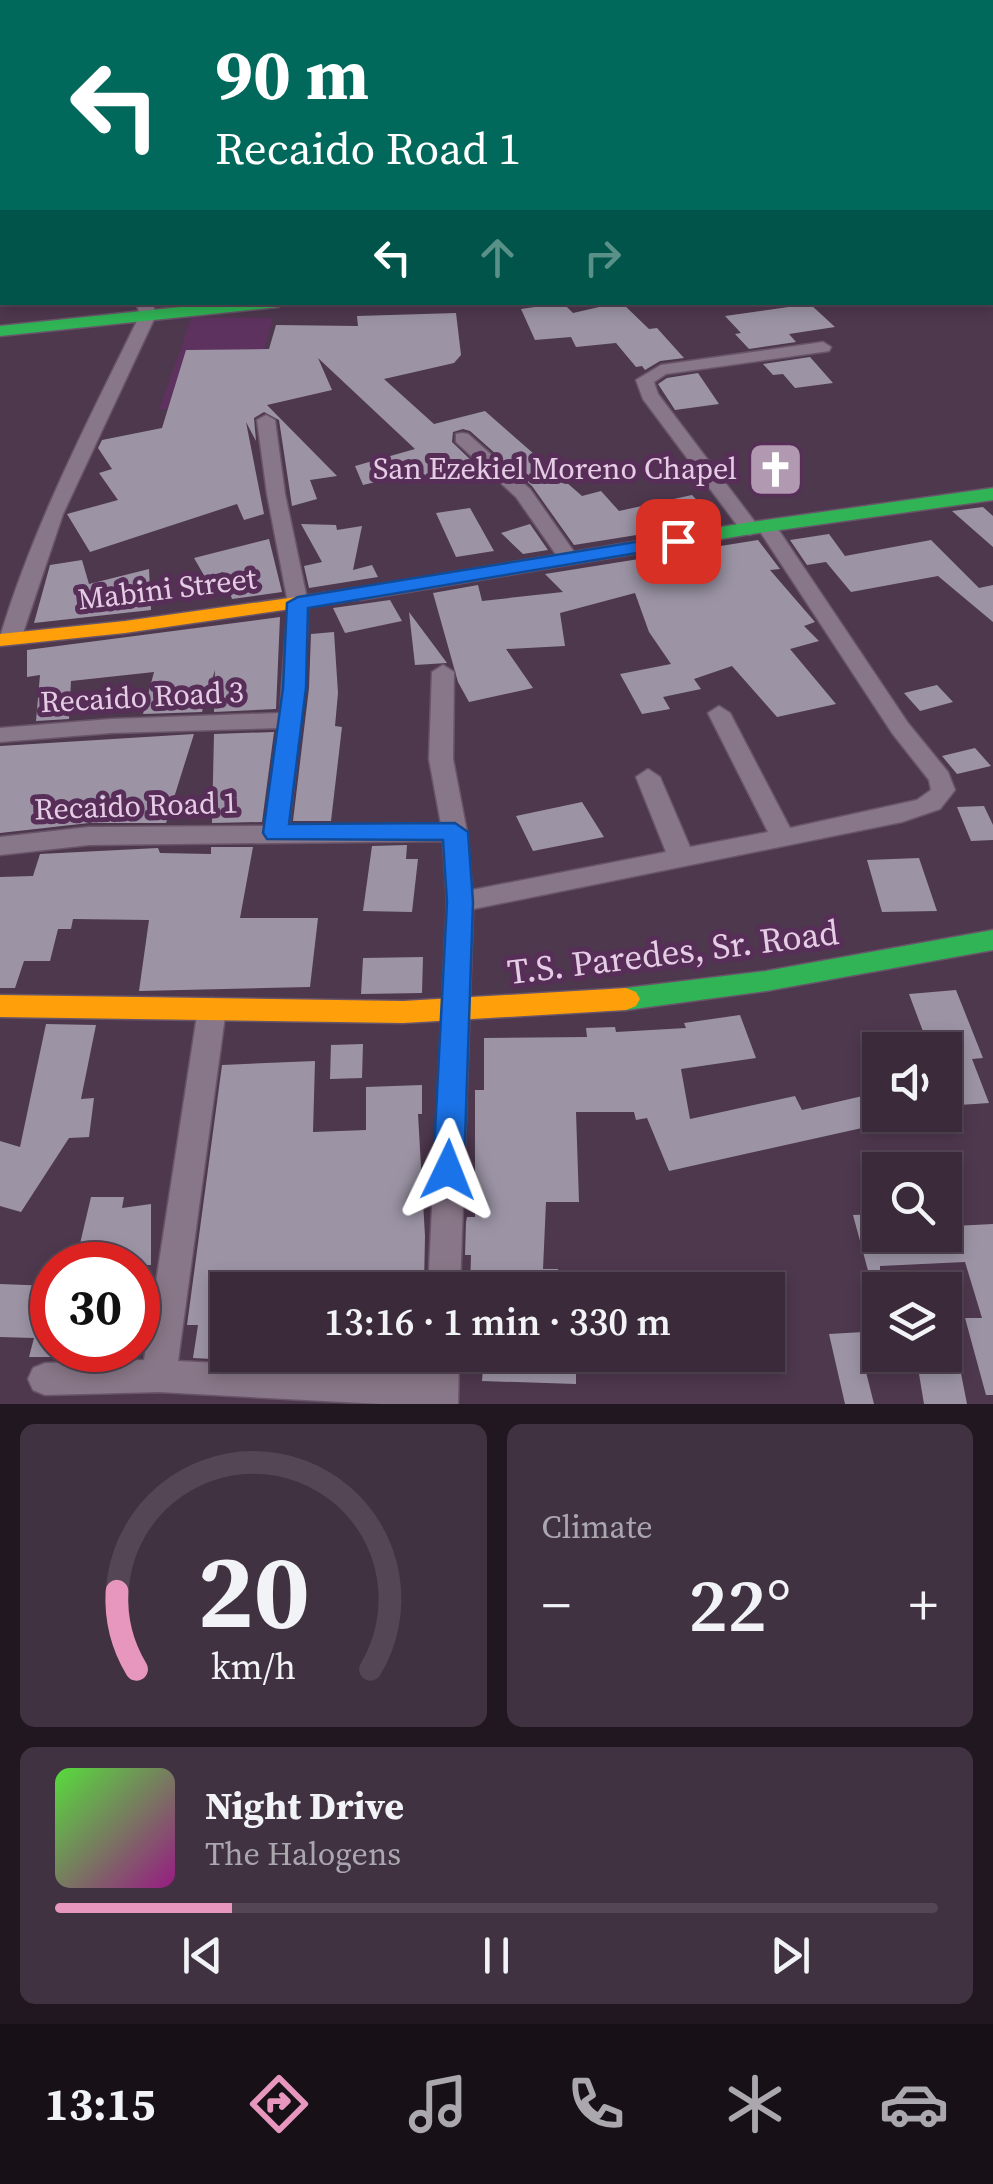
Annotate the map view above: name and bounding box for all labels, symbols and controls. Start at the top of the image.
text: 90 m [215,26,369,122]
icon: left [50,40,180,170]
text: Recaido Road 1 [215,117,521,179]
icon: left [365,230,420,285]
icon: ahead [470,230,525,285]
icon: right [575,230,630,285]
church icon: San Ezekiel Moreno Chapel [746,439,806,499]
place label: San Ezekiel Moreno Chapel [373,448,737,489]
pin [636,499,721,584]
icon: arrive [651,514,706,569]
street label: Mabini Street [75,557,259,620]
street label: Recaido Road 3 [39,671,245,722]
street label: Recaido Road 1 [33,781,239,830]
street label: T.S. Paredes, Sr. Road [505,908,842,996]
map controls [862,1032,962,1372]
button: sound [862,1032,962,1132]
position arrow [396,1118,500,1222]
button: search [862,1152,962,1252]
speed limit sign: 30 [30,1242,160,1372]
button: layers [862,1272,962,1372]
text: 13:16 · 1 min · 330 m [324,1296,671,1348]
text: Climate [542,1505,653,1549]
text: 20 [197,1519,310,1662]
text: 22° [688,1553,791,1656]
text: − [542,1567,571,1642]
text: + [909,1567,938,1642]
text: km/h [211,1642,296,1691]
text: Night Drive [205,1780,404,1832]
text: The Halogens [205,1832,401,1876]
icon: previous [175,1928,230,1983]
icon: pause [469,1928,524,1983]
icon: next [763,1928,818,1983]
icon: directions [244,2069,314,2139]
icon: music [403,2069,473,2139]
icon: phone [561,2069,631,2139]
icon: climate [720,2069,790,2139]
icon: car [879,2069,949,2139]
text: 13:15 [44,2073,155,2135]

